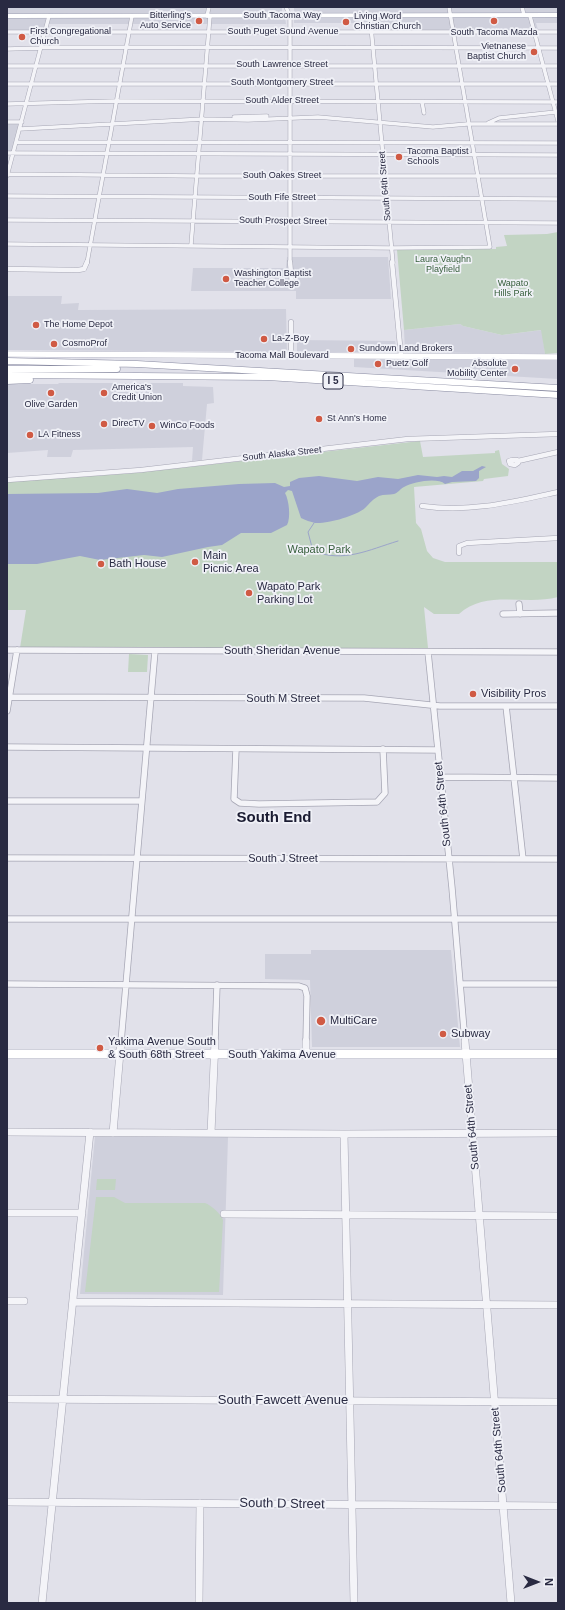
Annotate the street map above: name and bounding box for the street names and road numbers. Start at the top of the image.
street label: South Tacoma Way [243,11,321,21]
street label: South Puget Sound Avenue [228,27,338,37]
street label: South Lawrence Street [236,60,328,70]
street label: South Montgomery Street [231,78,333,88]
street label: South Alder Street [245,96,319,106]
street label: South 64th Street [377,151,393,221]
street label: South Oakes Street [243,171,321,181]
street label: South Fife Street [248,193,316,203]
street label: South Prospect Street [239,215,327,227]
street label: Tacoma Mall Boulevard [235,351,329,361]
road number: I 5 [323,373,343,389]
street label: South Alaska Street [242,444,322,464]
street label: South Sheridan Avenue [224,644,340,658]
street label: South M Street [246,692,320,706]
street label: South 64th Street [432,761,454,847]
street label: South J Street [248,852,318,866]
street label: South Yakima Avenue [228,1048,336,1062]
street label: South 64th Street [462,1084,482,1170]
street label: South Fawcett Avenue [218,1392,348,1408]
street label: South 64th Street [489,1407,509,1493]
street label: South D Street [239,1495,325,1513]

